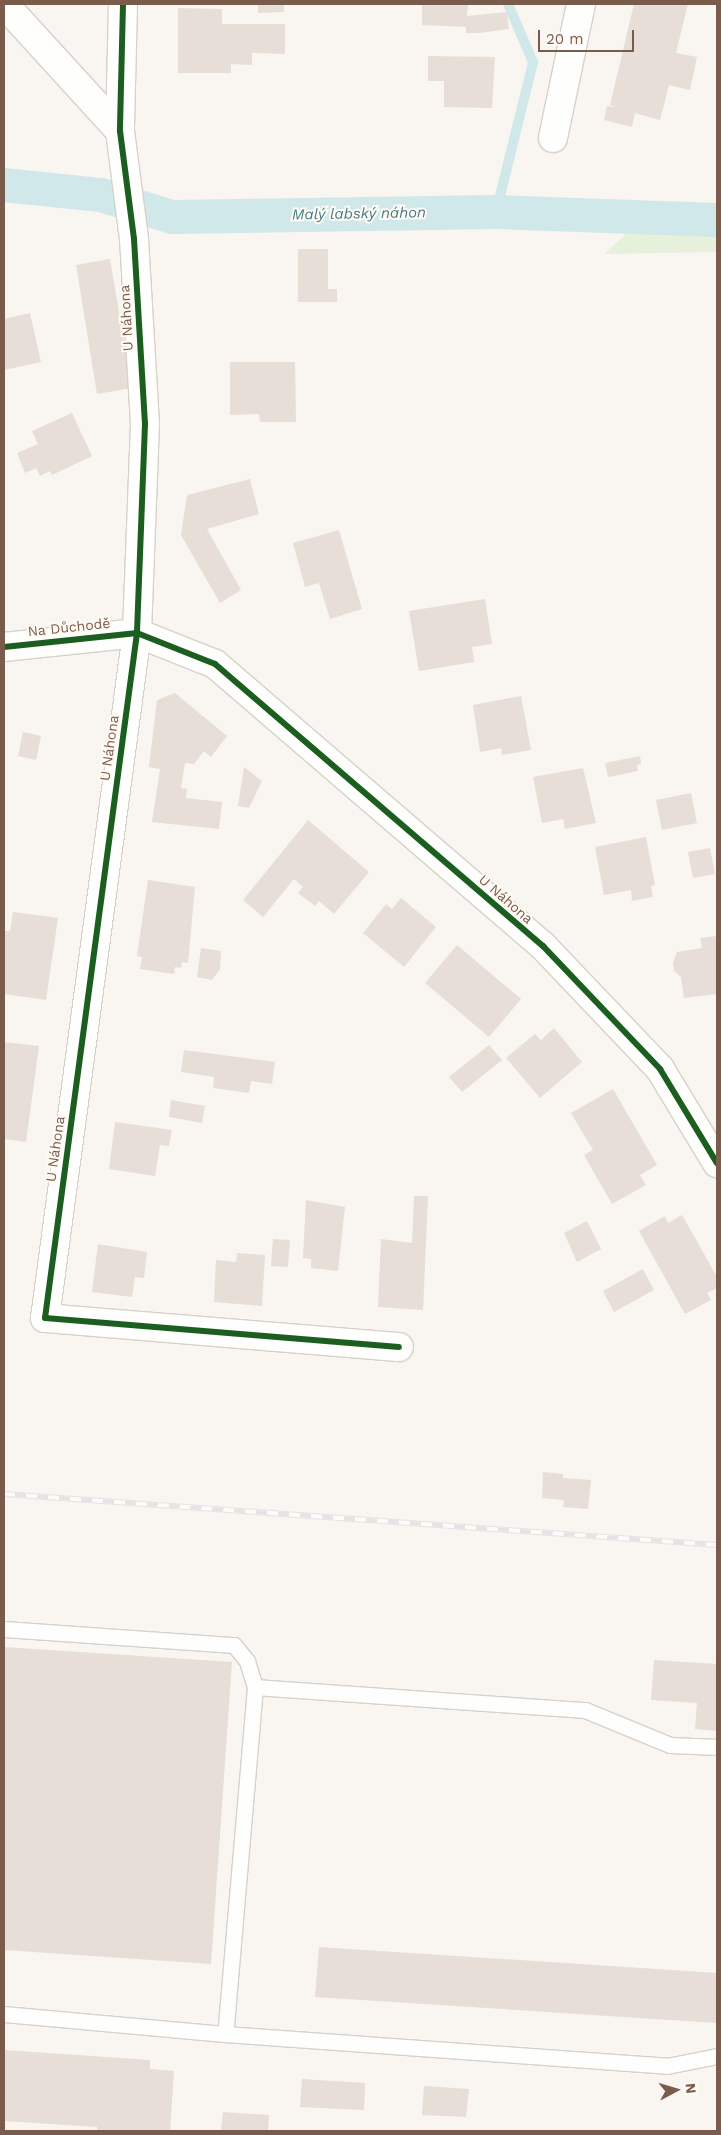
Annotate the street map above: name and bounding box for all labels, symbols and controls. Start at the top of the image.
scale bar [541,20,637,52]
text: 20 m [546,30,584,48]
water label: Malý labský náhon [291,204,427,224]
street label: U Náhona [116,284,136,352]
street label: Na Důchodě [27,614,111,640]
street label: U Náhona [96,714,122,782]
street label: U Náhona [475,871,537,927]
street label: U Náhona [42,1115,68,1183]
north arrow [651,2065,701,2115]
text: N [682,2082,699,2094]

